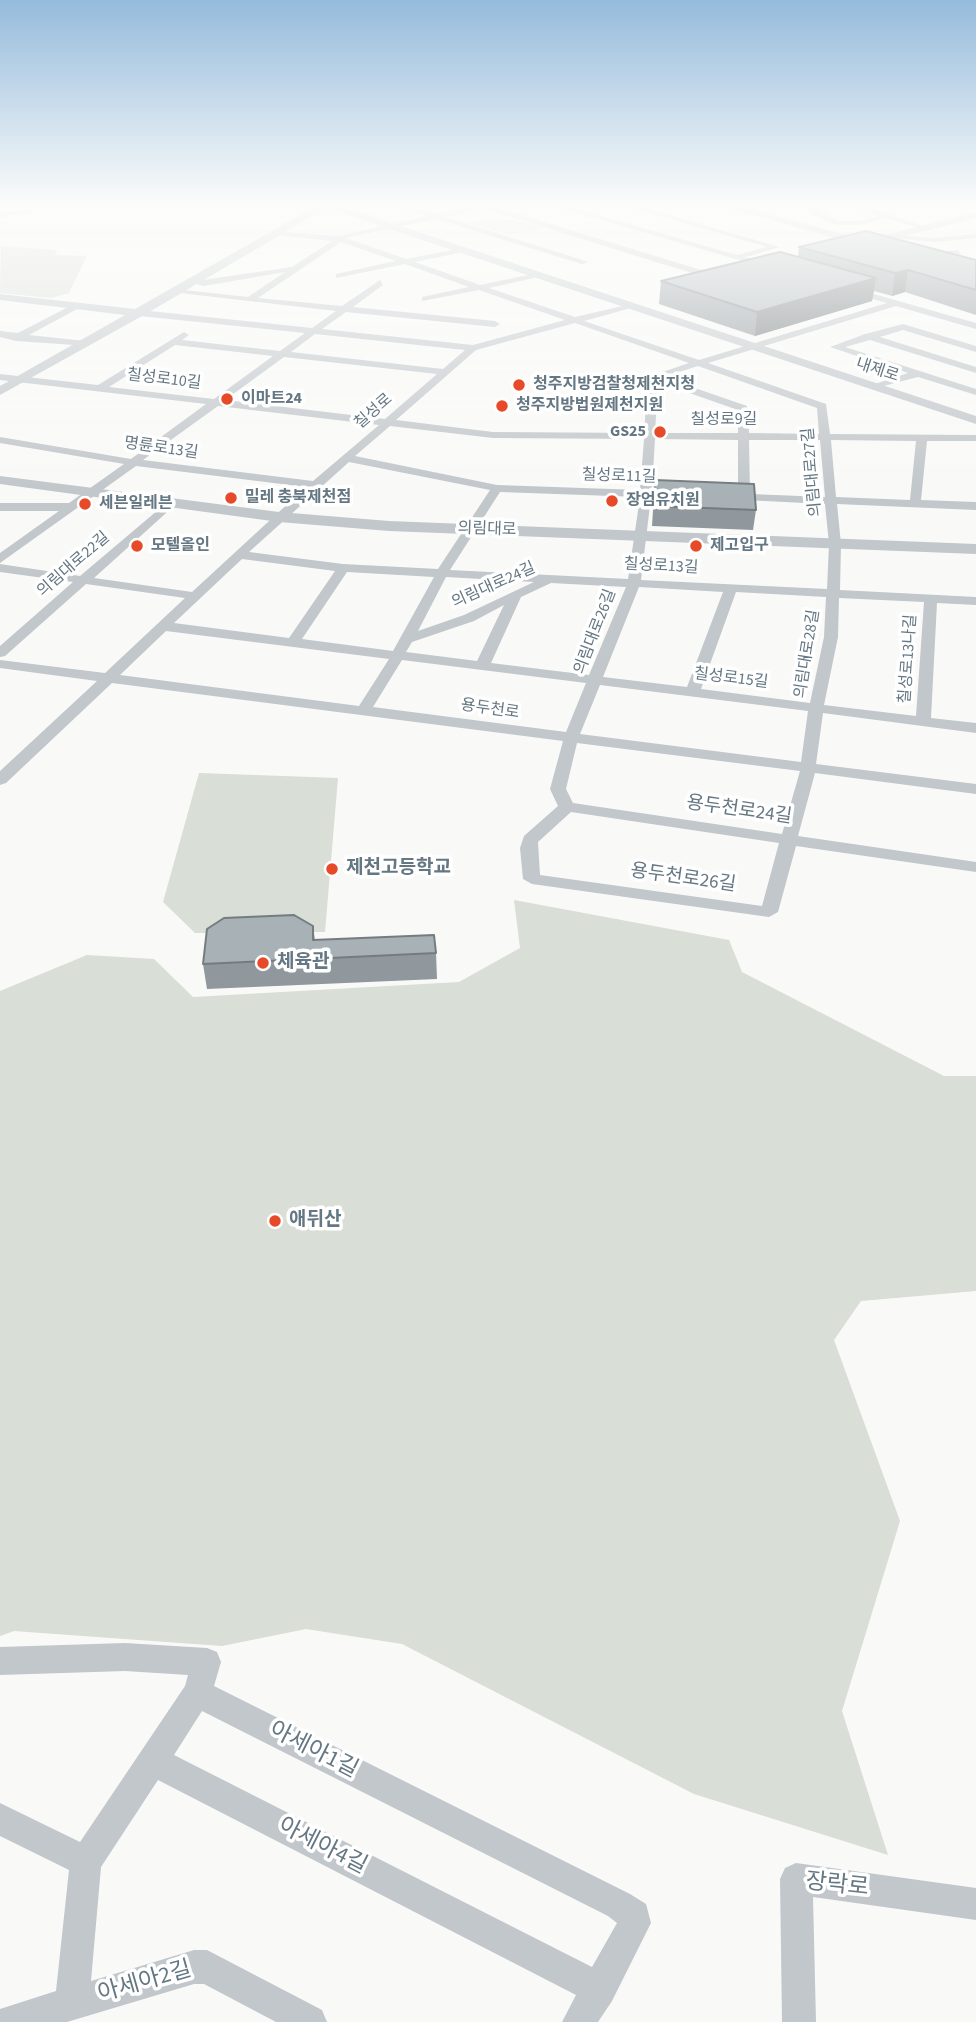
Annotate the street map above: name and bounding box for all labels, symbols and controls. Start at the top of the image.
street label: 내제로 [853,355,901,387]
street label: 칠성로10길 [126,366,202,394]
place label: 청주지방검찰청제천지청 [533,375,695,395]
marker: 청주지방검찰청제천지청 [511,377,527,393]
place label: 이마트24 [241,389,302,409]
street label: 칠성로 [351,390,397,434]
marker: 이마트24 [219,391,235,407]
place label: 청주지방법원제천지원 [516,396,663,416]
marker: 청주지방법원제천지원 [494,398,510,414]
street label: 칠성로9길 [691,410,757,430]
place label: GS25 [610,422,646,442]
marker: GS25 [652,424,668,440]
street label: 의림대로27길 [800,427,826,517]
street label: 명륜로13길 [123,434,199,464]
street label: 칠성로11길 [581,466,657,488]
place label: 밀레 충북제천점 [245,488,351,508]
marker: 밀레 충북제천점 [223,490,239,506]
place label: 장엄유치원 [626,491,700,511]
marker: 장엄유치원 [604,493,620,509]
place label: 세븐일레븐 [99,494,173,514]
marker: 세븐일레븐 [77,496,93,512]
street label: 의림대로 [457,519,517,541]
street label: 의림대로22길 [34,528,114,602]
place label: 모텔올인 [151,536,210,556]
place label: 제고입구 [710,536,769,556]
marker: 모텔올인 [129,538,145,554]
marker: 제고입구 [688,538,704,554]
street label: 칠성로13길 [623,555,699,579]
street label: 의림대로24길 [449,559,539,613]
street label: 의림대로26길 [571,587,621,677]
street label: 의림대로28길 [792,608,824,700]
street label: 칠성로13나길 [896,614,922,704]
street label: 칠성로15길 [693,665,769,693]
street label: 용두천로 [460,696,520,724]
street label: 용두천로24길 [685,792,793,830]
place label: 제천고등학교 [346,858,451,880]
street label: 용두천로26길 [629,860,737,898]
marker: 제천고등학교 [324,861,340,877]
place label: 체육관 [277,952,329,974]
marker: 체육관 [255,955,271,971]
place label: 애뒤산 [289,1210,341,1232]
marker: 애뒤산 [267,1213,283,1229]
street label: 아세아1길 [264,1717,362,1785]
street label: 아세아4길 [273,1813,371,1881]
street label: 장락로 [804,1869,870,1903]
street label: 아세아2길 [95,1956,195,2010]

